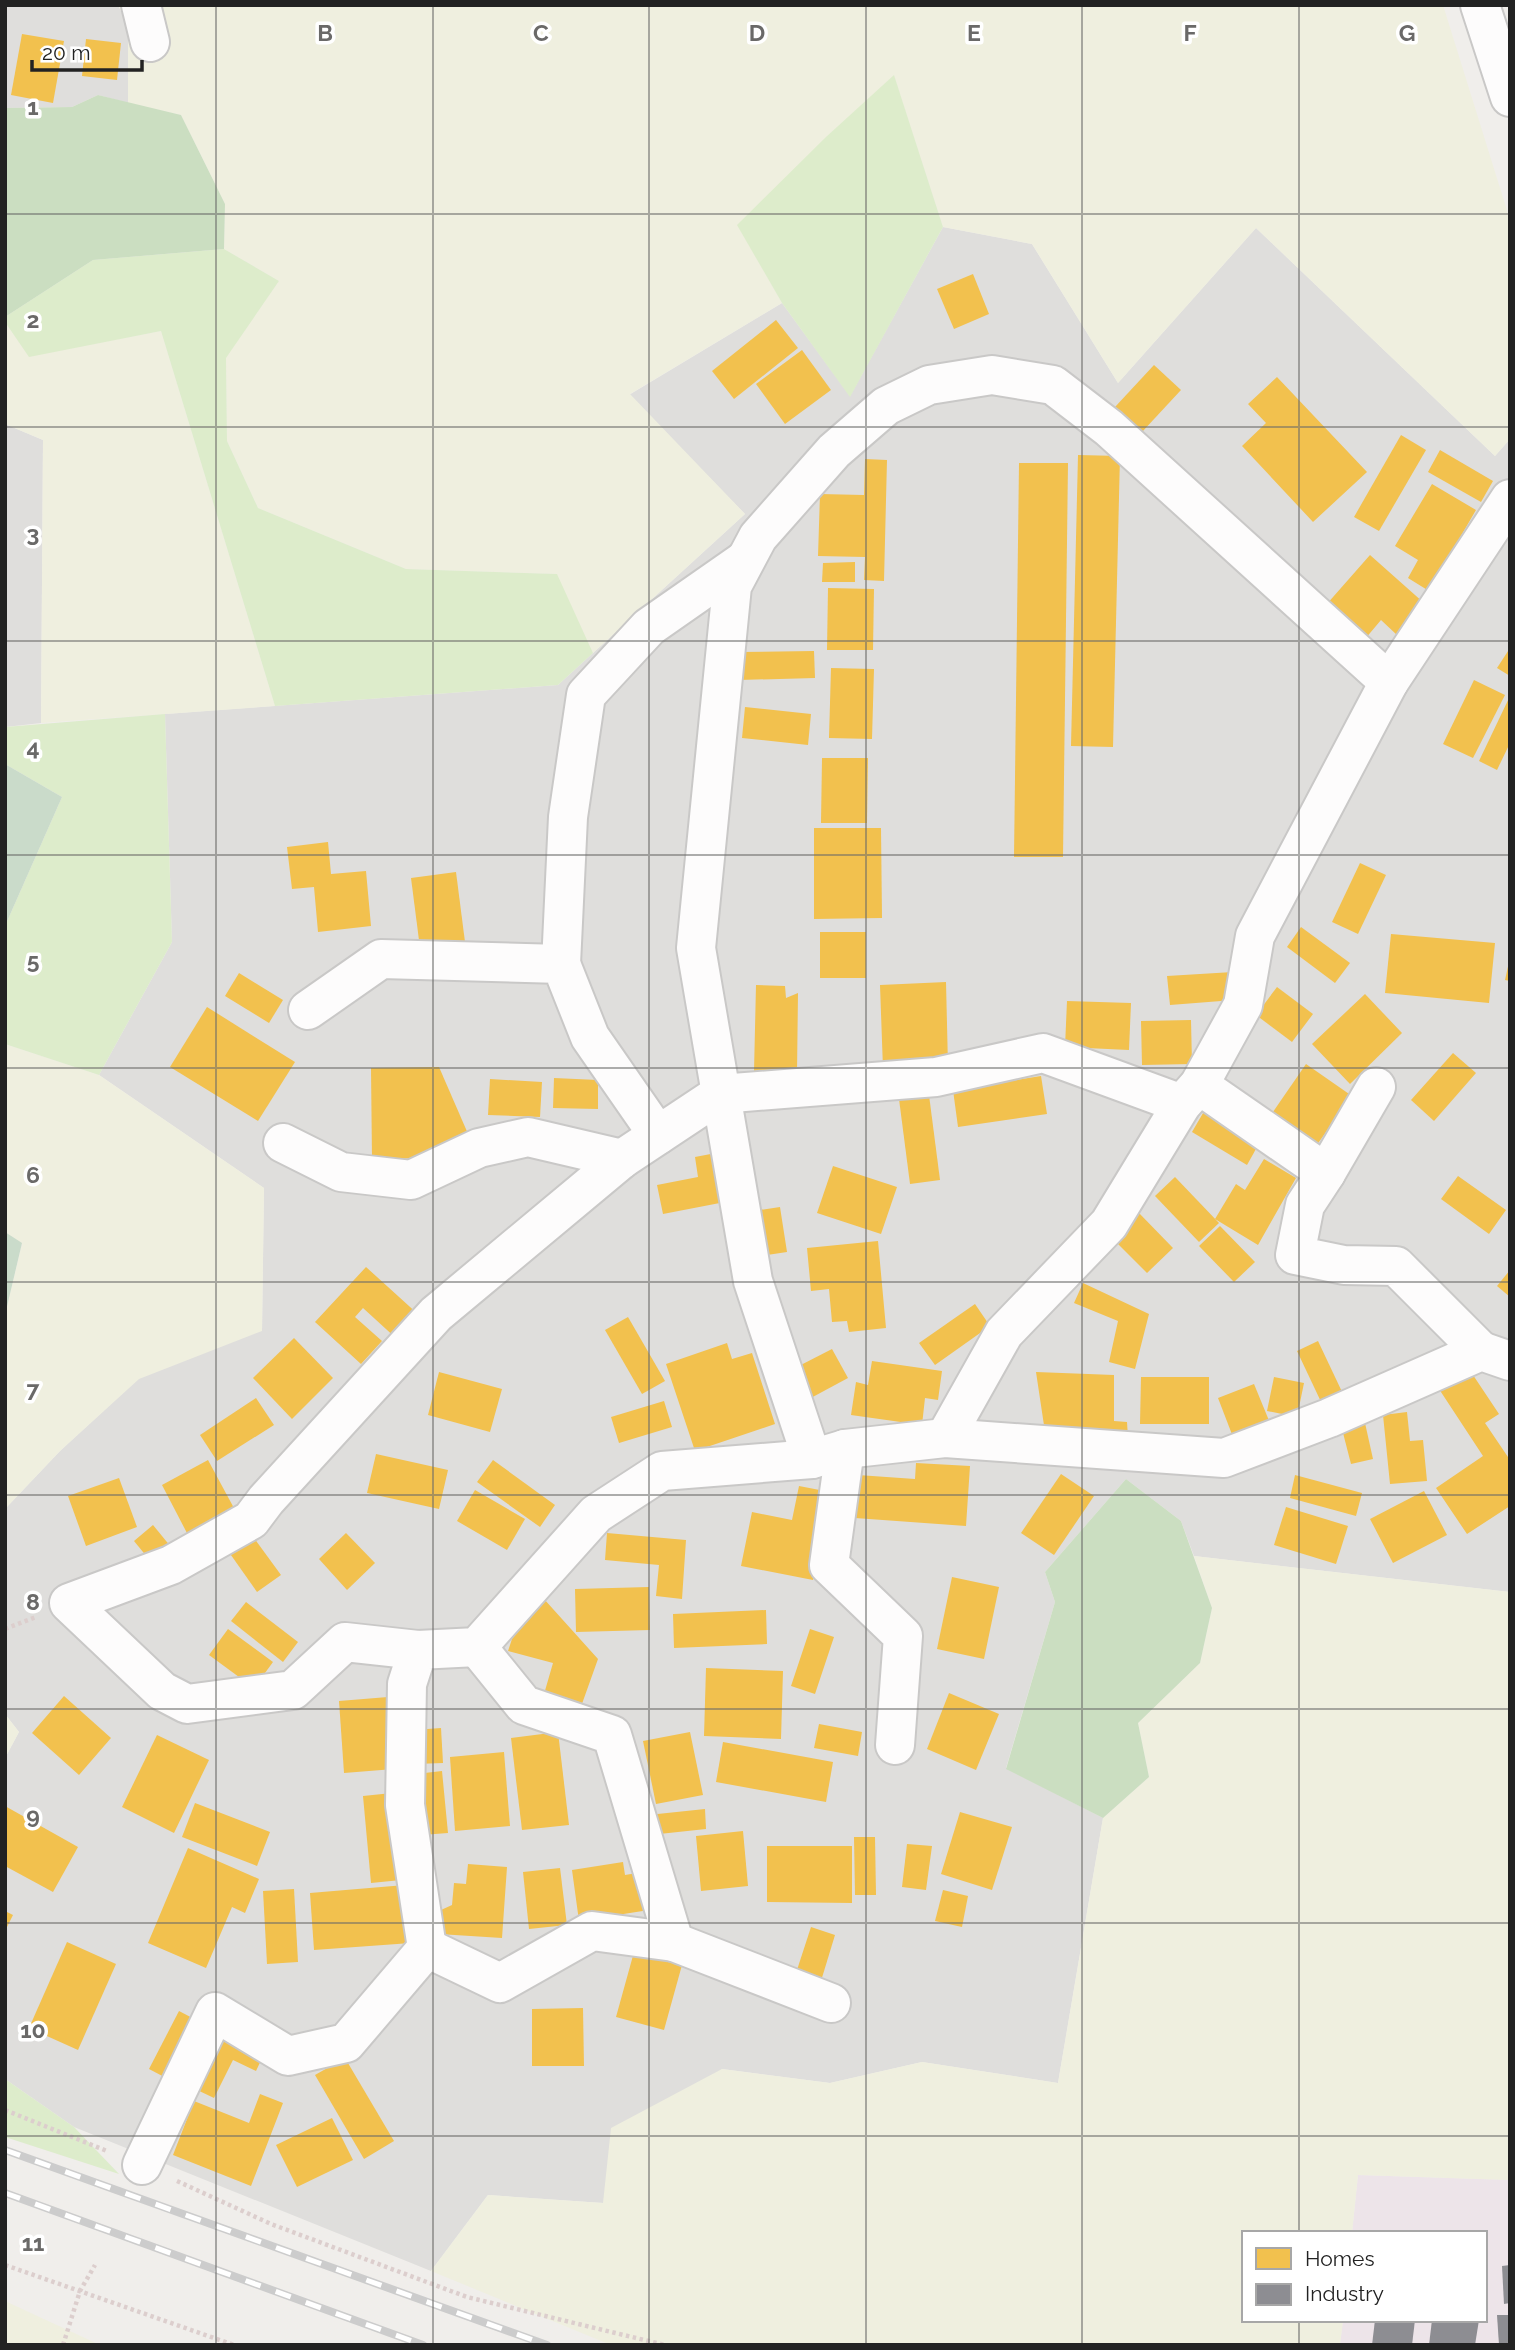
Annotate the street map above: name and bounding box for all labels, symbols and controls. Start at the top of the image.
text: B [317,19,333,46]
text: C [533,19,549,46]
text: D [749,19,765,46]
text: E [967,19,981,46]
text: F [1183,19,1197,46]
text: G [1399,19,1415,46]
scale bar [32,28,142,72]
text: 20 m [42,40,90,65]
text: 1 [27,93,39,120]
text: 2 [27,306,39,333]
text: 3 [27,520,39,547]
text: 4 [26,734,40,761]
text: 5 [27,947,40,974]
text: 6 [26,1161,40,1188]
text: 7 [27,1375,40,1402]
text: 8 [26,1588,40,1615]
text: 9 [26,1802,40,1829]
text: 10 [20,2016,46,2043]
text: 11 [22,2229,44,2256]
legend [1242,2231,1487,2322]
text: Homes [1305,2246,1375,2271]
text: Industry [1305,2281,1384,2306]

